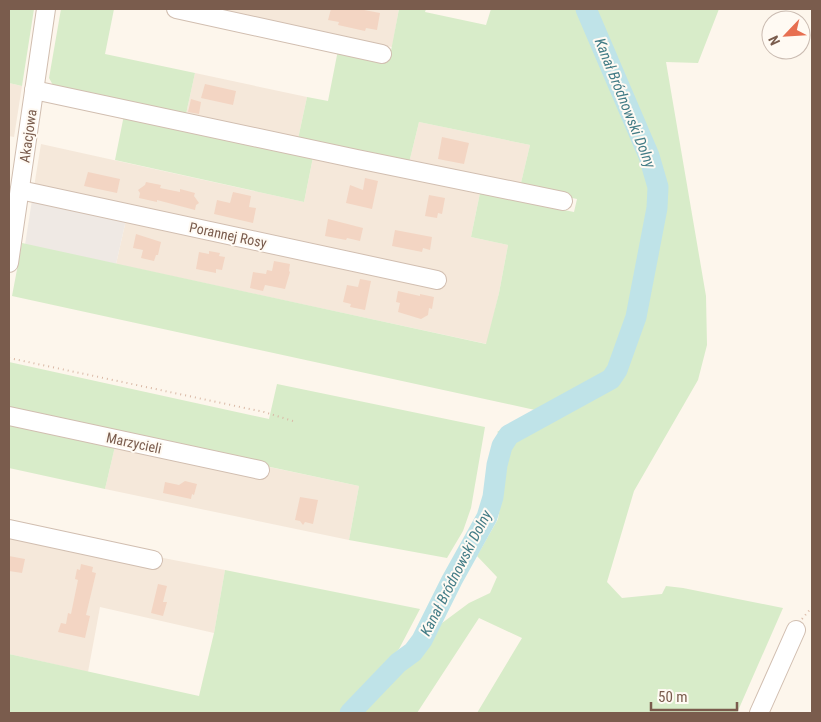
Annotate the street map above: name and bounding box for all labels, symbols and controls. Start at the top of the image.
north arrow [761,10,811,60]
text: N [765,33,783,48]
water label: Kanał Bródnowski Dolny [591,35,660,171]
street label: Akacjowa [16,108,40,164]
street label: Porannej Rosy [188,219,268,251]
street label: Marzycieli [105,429,163,457]
water label: Kanał Bródnowski Dolny [417,506,496,639]
scale bar [651,680,737,712]
text: 50 m [658,688,688,706]

